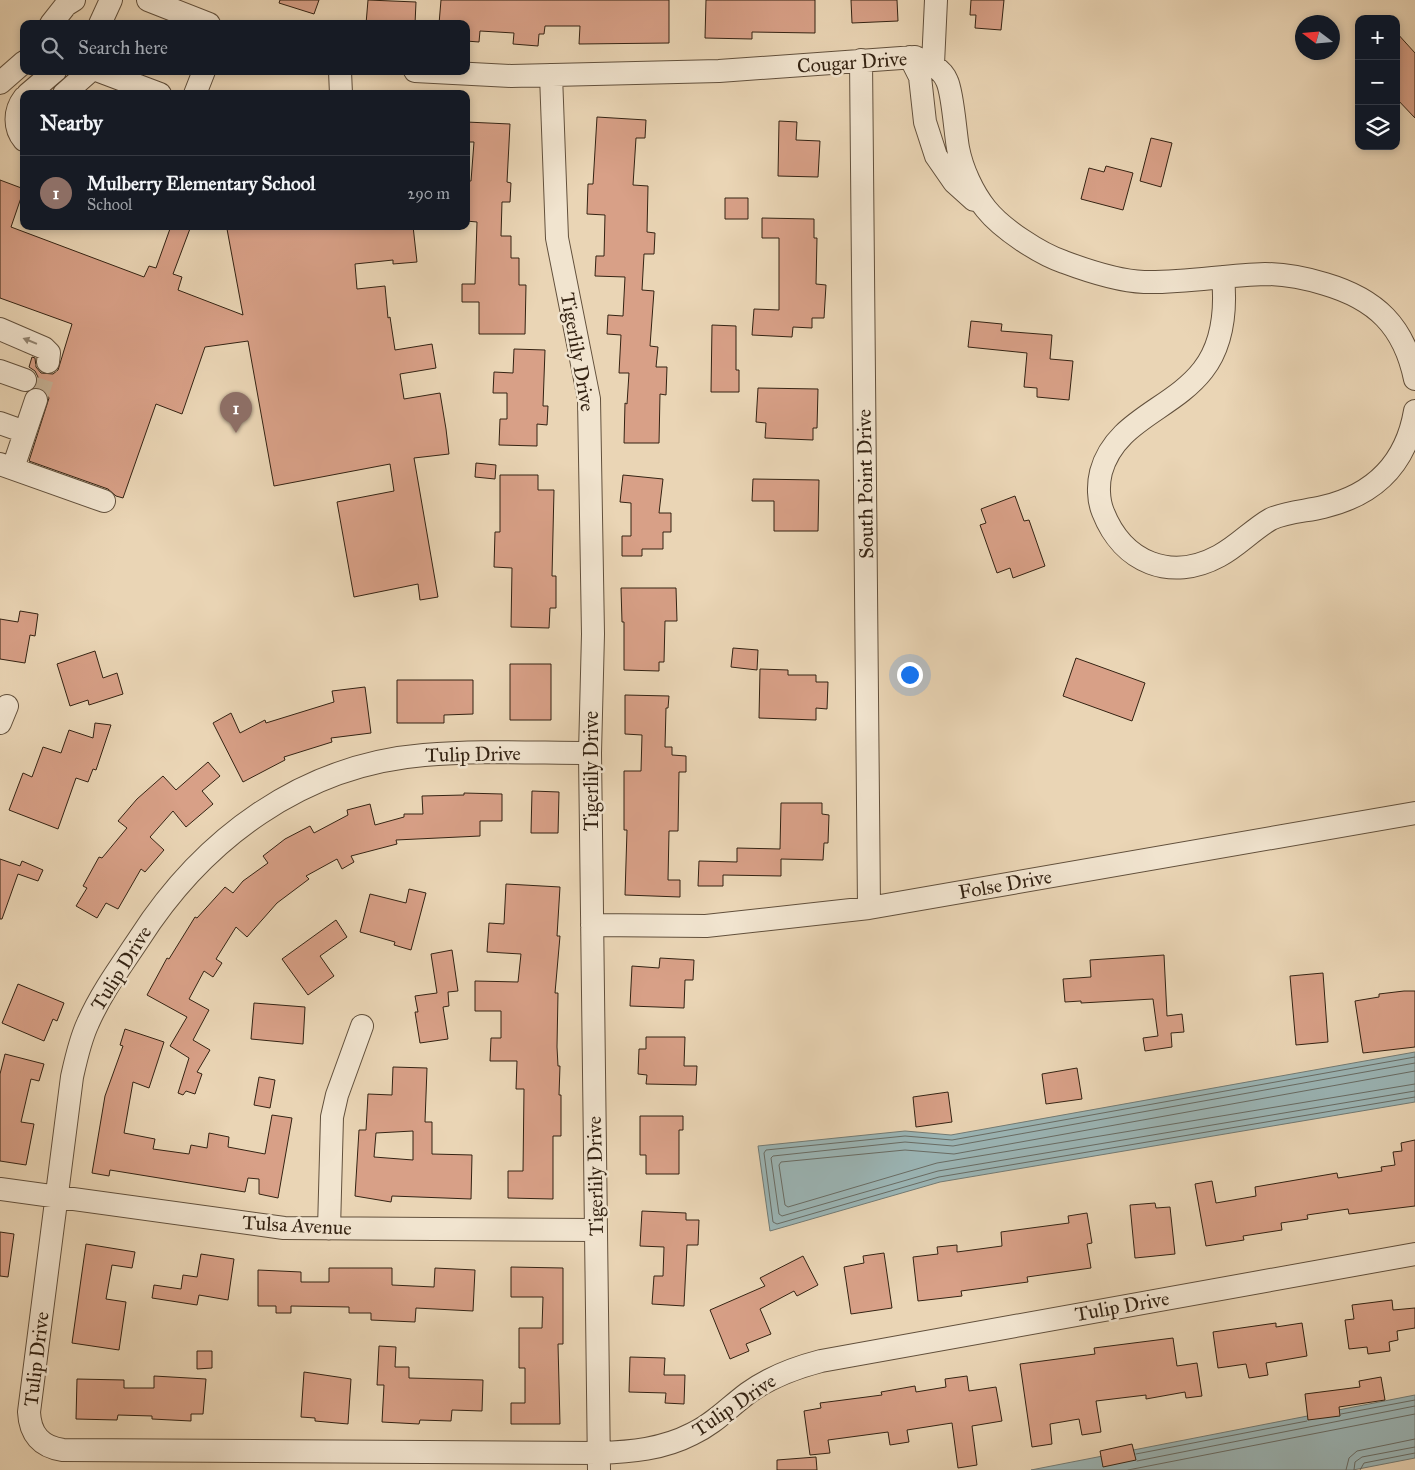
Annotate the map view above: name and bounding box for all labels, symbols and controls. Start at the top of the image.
north arrow [1295,15,1340,60]
map controls [1355,15,1400,150]
button: + [1355,15,1400,60]
search box [20,20,470,75]
icon: search [38,34,66,62]
text: Search here [78,36,168,59]
street label: Cougar Drive [796,46,908,79]
button: − [1355,60,1400,105]
button: layers [1355,105,1400,150]
text: Nearby [40,110,103,136]
text: Mulberry Elementary School [87,172,315,195]
text: 1 [53,184,59,203]
text: 290 m [407,184,450,203]
text: School [87,195,132,214]
street label: Tigerlily Drive [555,291,600,413]
one-way arrow [22,337,37,345]
pin: 1 [220,392,252,433]
street label: South Point Drive [852,409,878,559]
your location [897,662,923,688]
street label: Tigerlily Drive [579,711,604,831]
street label: Tulip Drive [425,741,521,767]
street label: Folse Drive [956,864,1054,904]
street label: Tulip Drive [86,921,156,1015]
street label: Tigerlily Drive [582,1116,609,1236]
street label: Tulsa Avenue [242,1210,352,1240]
street label: Tulip Drive [1073,1286,1171,1326]
street label: Tulip Drive [18,1310,54,1408]
street label: Tulip Drive [688,1368,780,1442]

